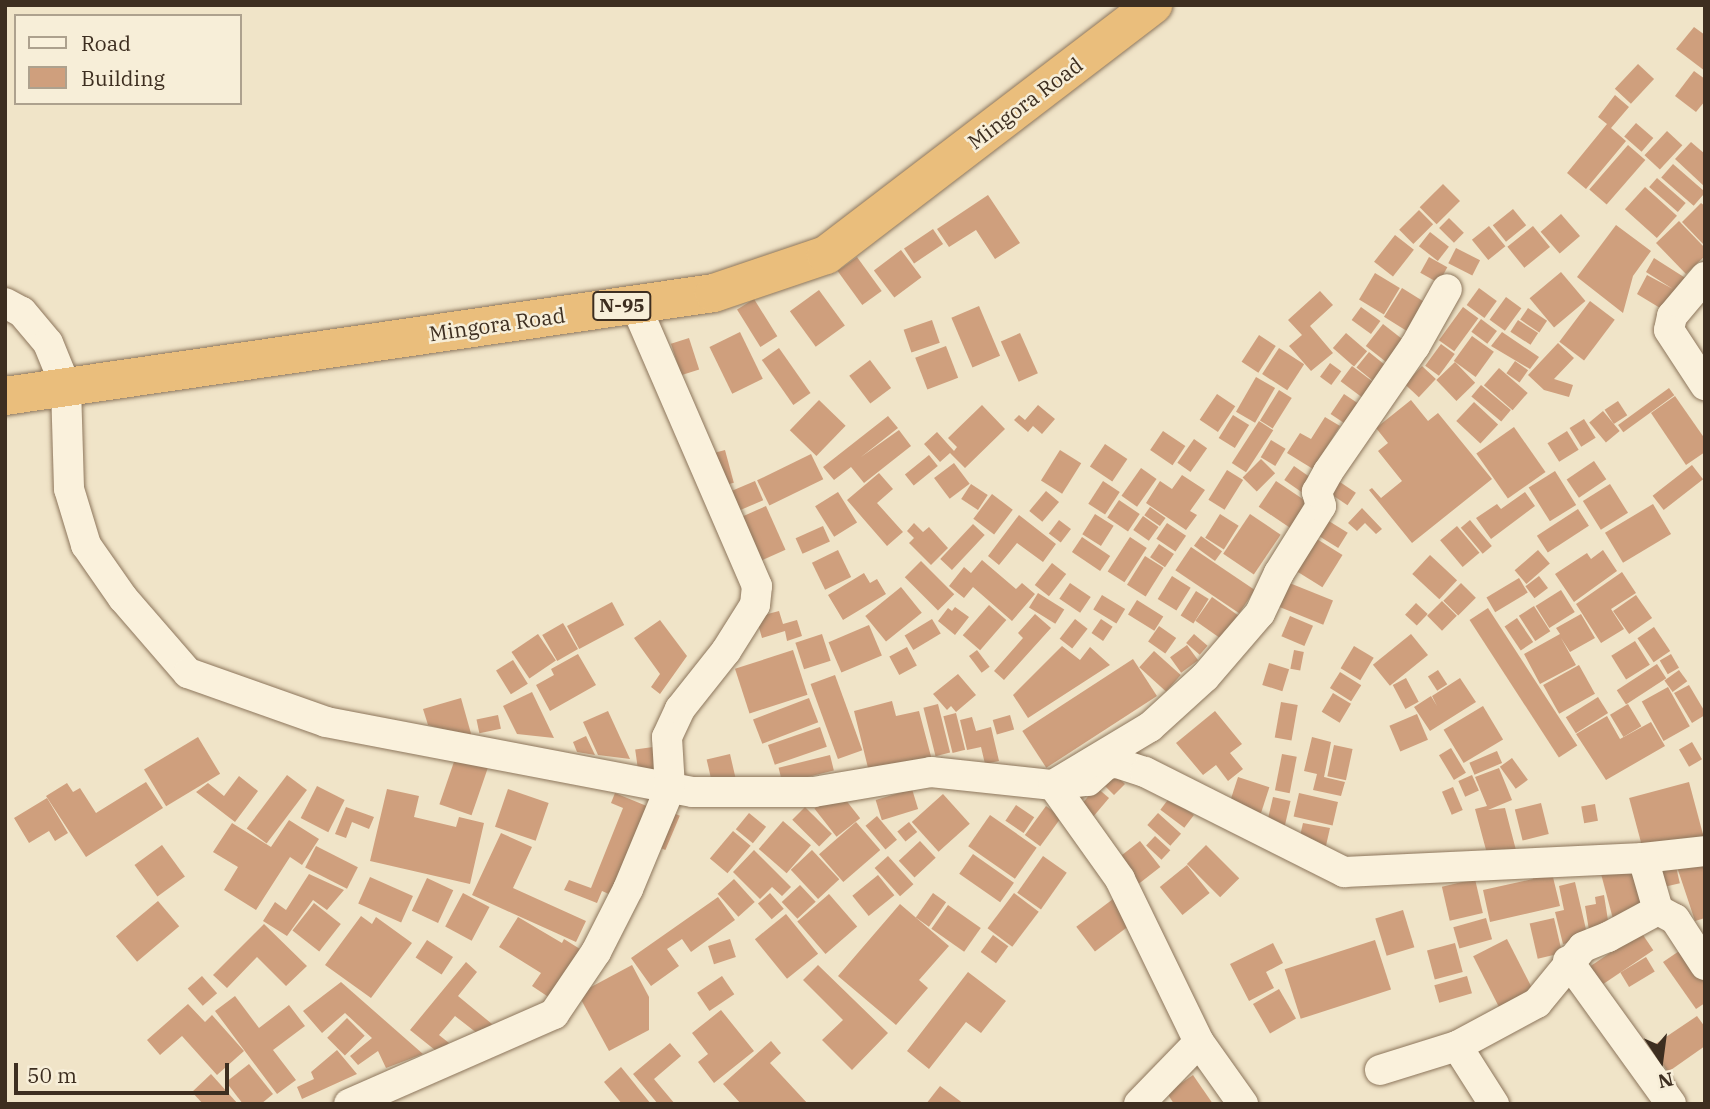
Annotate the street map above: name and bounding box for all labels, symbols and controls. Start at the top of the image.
legend [14,14,242,105]
text: Road [81,29,131,57]
street label: Mingora Road [963,52,1087,154]
text: Building [81,64,165,92]
road number: N-95 [592,290,652,322]
street label: Mingora Road [427,302,567,346]
north arrow [1626,1025,1696,1095]
scale bar [18,1050,233,1094]
text: 50 m [27,1061,77,1089]
text: N [1656,1067,1676,1094]

